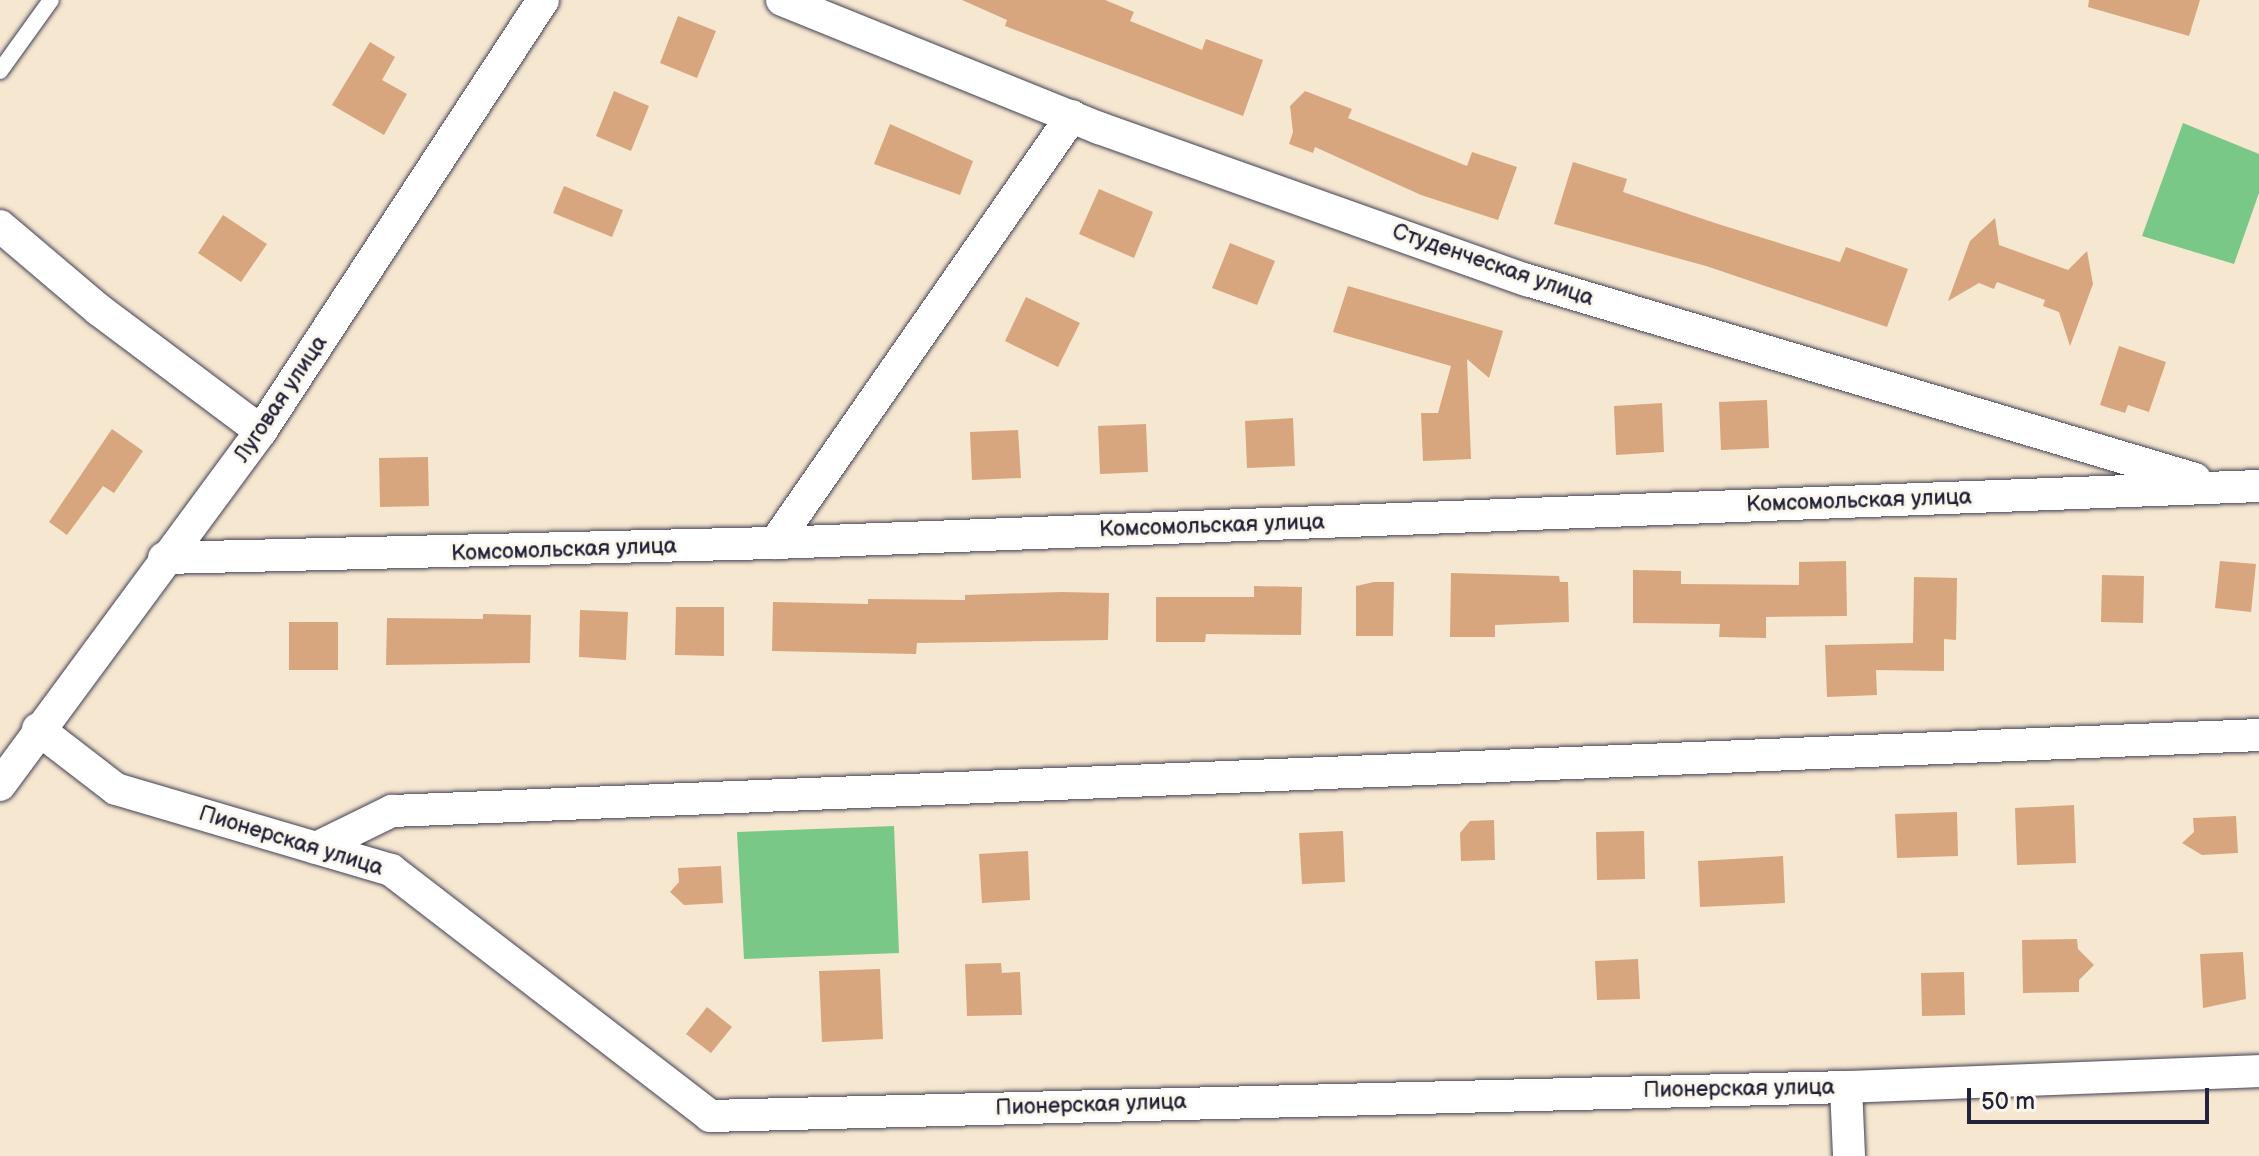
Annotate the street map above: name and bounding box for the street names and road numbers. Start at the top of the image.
street label: Студенческая улица [1389,218,1597,312]
street label: Луговая улица [229,331,333,467]
street label: Комсомольская улица [1746,484,1972,518]
street label: Комсомольская улица [1099,509,1325,543]
street label: Комсомольская улица [451,533,677,567]
street label: Пионерская улица [196,800,386,882]
street label: Пионерская улица [1643,1074,1835,1104]
street label: Пионерская улица [995,1088,1187,1122]

